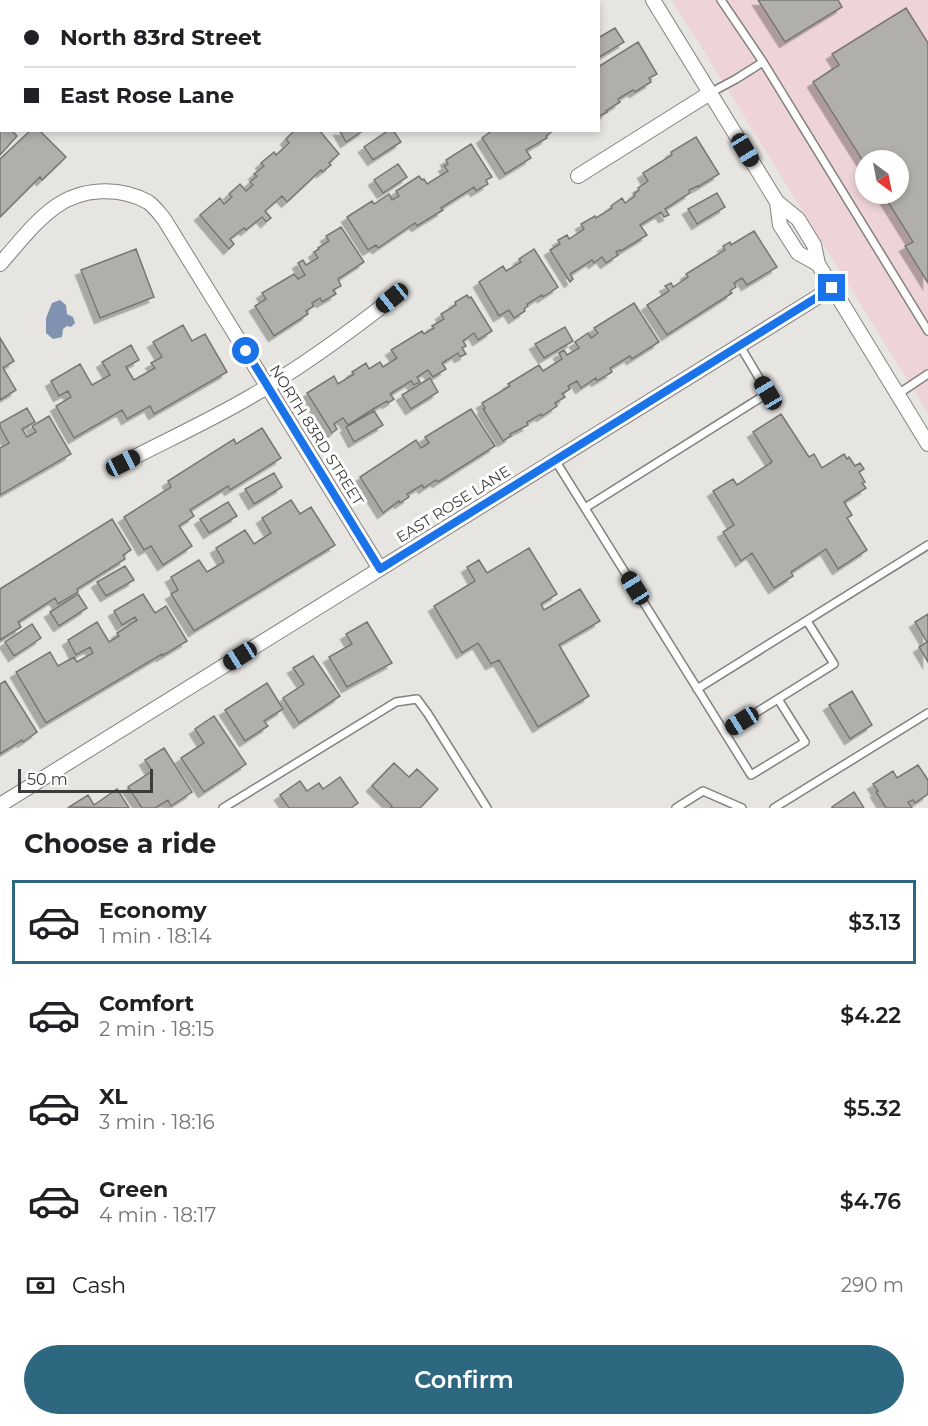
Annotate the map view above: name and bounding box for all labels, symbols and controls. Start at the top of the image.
text: North 83rd Street [60,24,262,51]
text: East Rose Lane [60,82,234,109]
car [728,130,762,170]
north arrow [855,150,909,204]
map controls [855,150,909,204]
route end [818,274,845,301]
car [372,280,412,316]
route start [232,337,259,364]
street label: NORTH 83RD STREET [266,361,368,509]
car [751,373,785,413]
car [103,447,143,479]
street label: EAST ROSE LANE [392,461,514,547]
car [618,568,652,608]
car [220,639,260,673]
car [722,704,762,738]
scale bar [18,766,153,794]
text: 50 m [27,770,68,789]
text: Choose a ride [24,827,216,860]
icon: car [27,895,81,949]
text: Economy [99,897,207,924]
text: $3.13 [848,909,901,936]
text: 1 min · 18:14 [99,924,212,948]
icon: car [27,988,81,1042]
text: Comfort [99,990,194,1017]
text: $4.22 [840,1002,901,1029]
text: 2 min · 18:15 [99,1017,214,1041]
icon: car [27,1081,81,1135]
text: XL [99,1083,128,1110]
text: $5.32 [843,1095,901,1122]
text: 3 min · 18:16 [99,1110,215,1134]
icon: car [27,1174,81,1228]
text: Green [99,1176,168,1203]
text: $4.76 [840,1188,901,1215]
text: 4 min · 18:17 [99,1203,216,1227]
icon: cash [24,1269,57,1302]
text: Cash [72,1272,126,1299]
text: 290 m [841,1273,904,1297]
button: Confirm [24,1345,904,1414]

